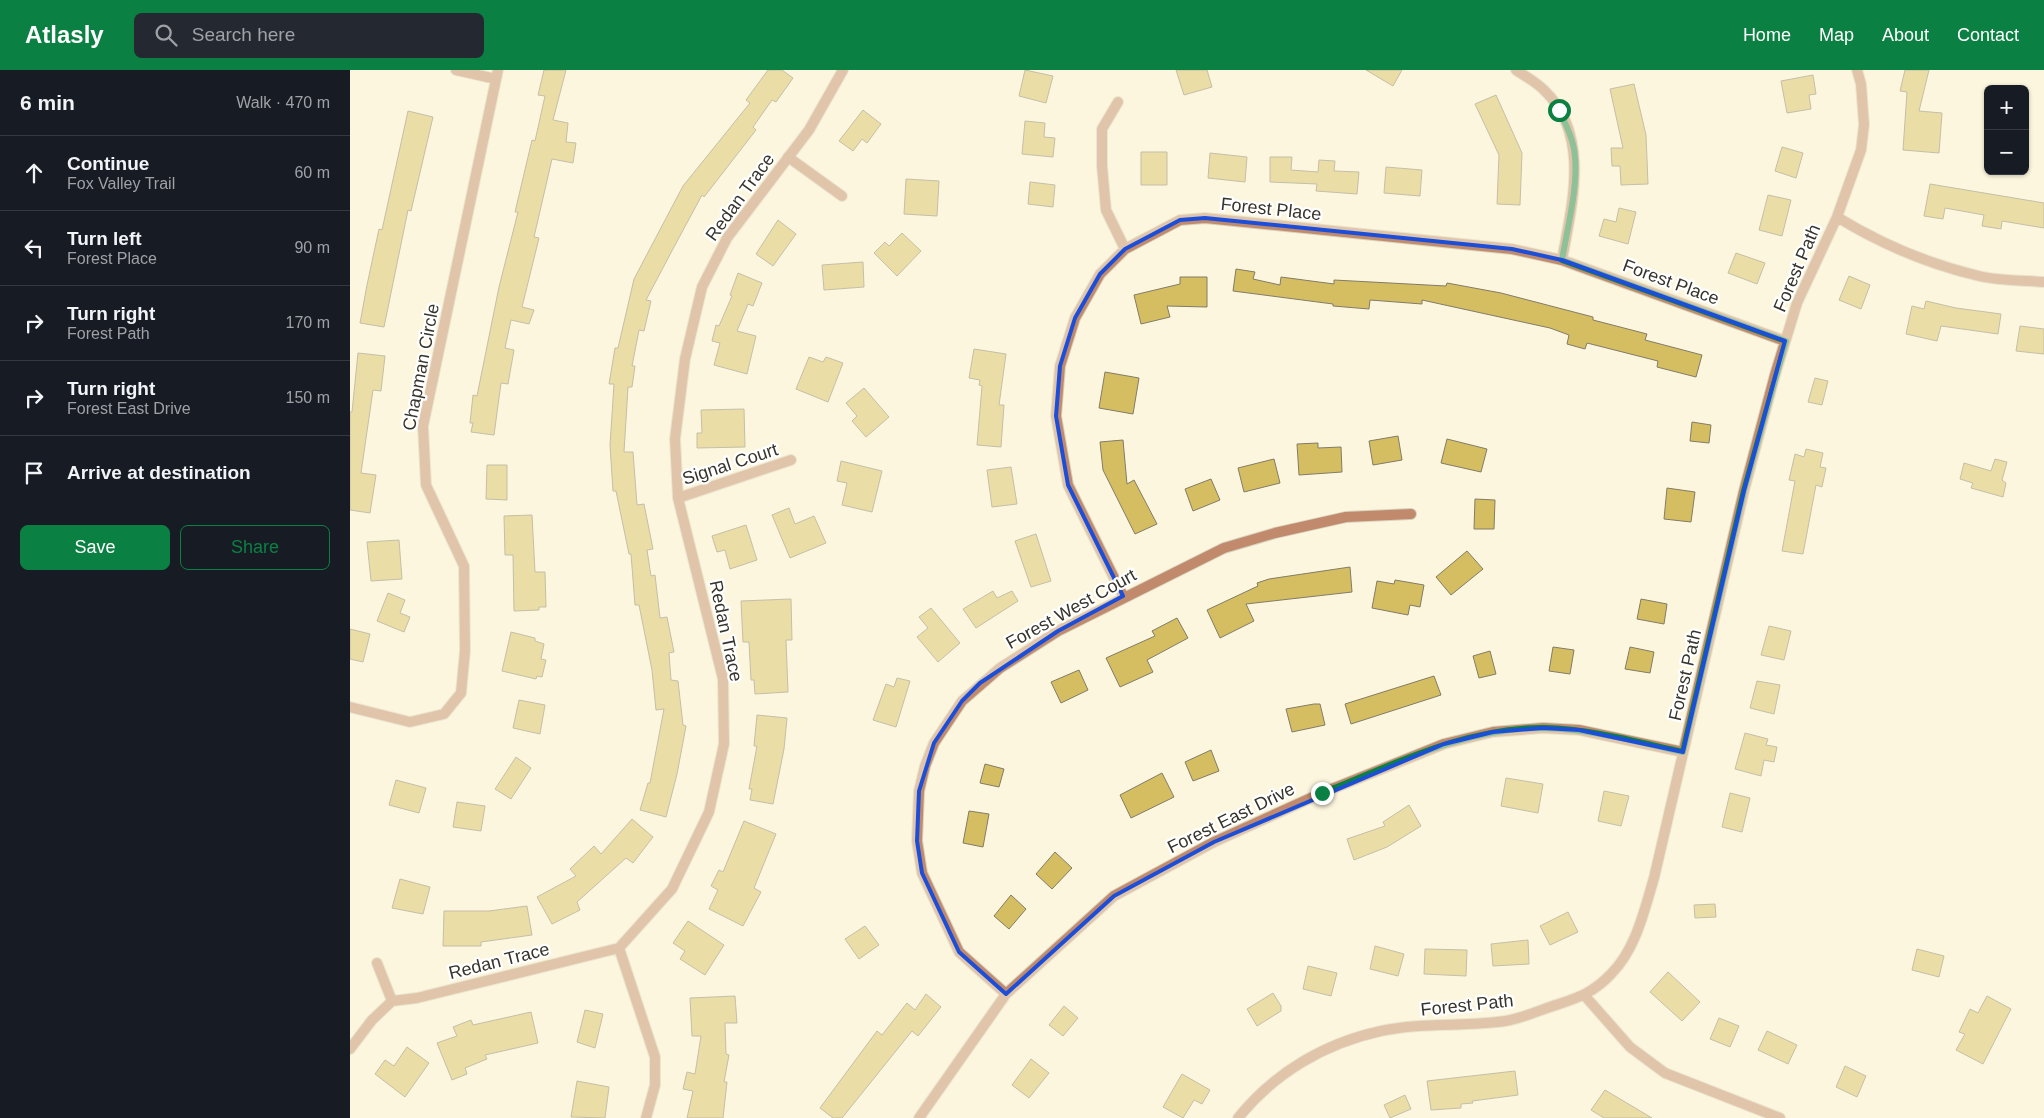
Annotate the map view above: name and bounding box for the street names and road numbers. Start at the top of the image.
street label: Redan Trace [702,149,778,245]
street label: Forest Place [1220,194,1322,224]
street label: Forest Path [1770,221,1824,315]
street label: Forest Place [1620,255,1722,309]
street label: Chapman Circle [399,302,443,432]
street label: Signal Court [680,439,780,489]
street label: Forest West Court [1002,565,1140,653]
street label: Redan Trace [706,579,746,683]
street label: Forest Path [1665,627,1705,723]
street label: Forest East Drive [1164,779,1298,857]
street label: Redan Trace [447,939,551,983]
street label: Forest Path [1420,990,1514,1020]

